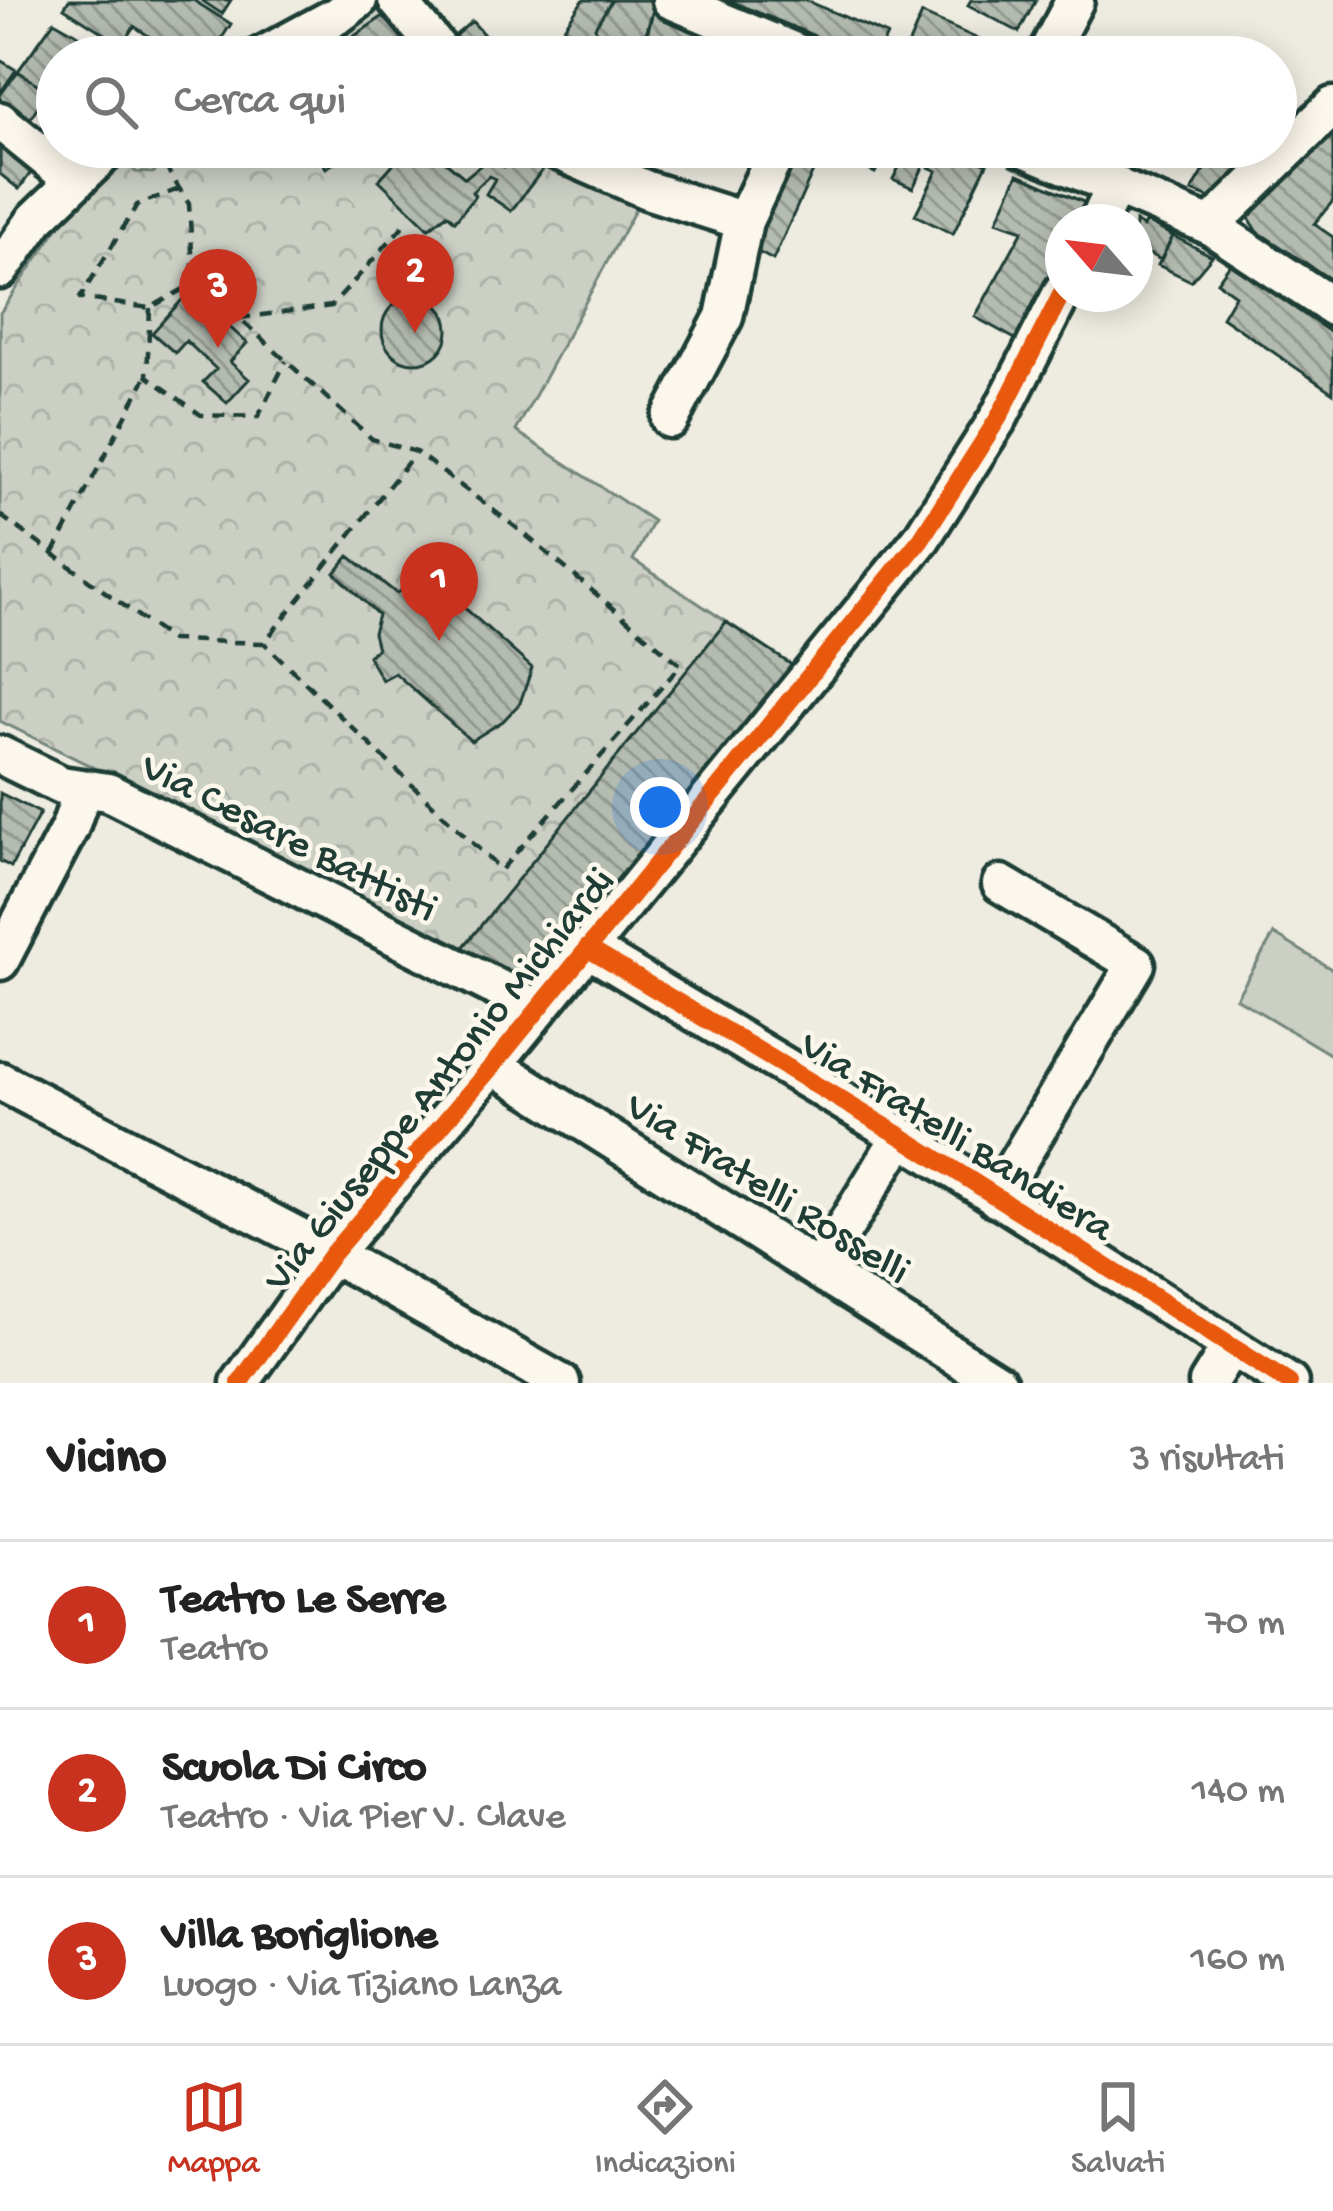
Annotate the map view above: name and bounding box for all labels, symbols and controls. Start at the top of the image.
search box [36,36,1297,168]
icon: search [78,69,144,135]
text: Cerca qui [174,76,346,129]
north arrow [1045,204,1153,312]
pin: 2 [376,234,454,333]
pin: 3 [179,249,257,348]
pin: 1 [400,542,478,641]
street label: Via Cesare Battisti [131,745,444,936]
your location [630,777,690,837]
street label: Via Giuseppe Antonio Michiardi [255,860,628,1305]
street label: Via Fratelli Bandiera [788,1023,1122,1256]
street label: Via Fratelli Rosselli [614,1084,917,1298]
text: Vicino [48,1431,167,1491]
text: 3 risultati [1130,1438,1285,1484]
text: Teatro Le Serre [162,1575,445,1628]
text: 1 [79,1602,95,1648]
text: 70 m [1206,1602,1285,1648]
text: Teatro [162,1628,269,1674]
text: Scuola Di Circo [162,1743,427,1796]
text: 2 [77,1770,97,1816]
text: 140 m [1192,1770,1285,1816]
text: Teatro · Via Pier V. Clave [162,1796,566,1842]
text: Villa Boriglione [162,1911,438,1964]
text: 3 [77,1938,97,1984]
text: 160 m [1190,1938,1285,1984]
text: Luogo · Via Tiziano Lanza [162,1964,561,2010]
tab: Mappa [168,2074,260,2184]
tab: Indicazioni [595,2074,736,2184]
tab: Salvati [1071,2074,1165,2184]

